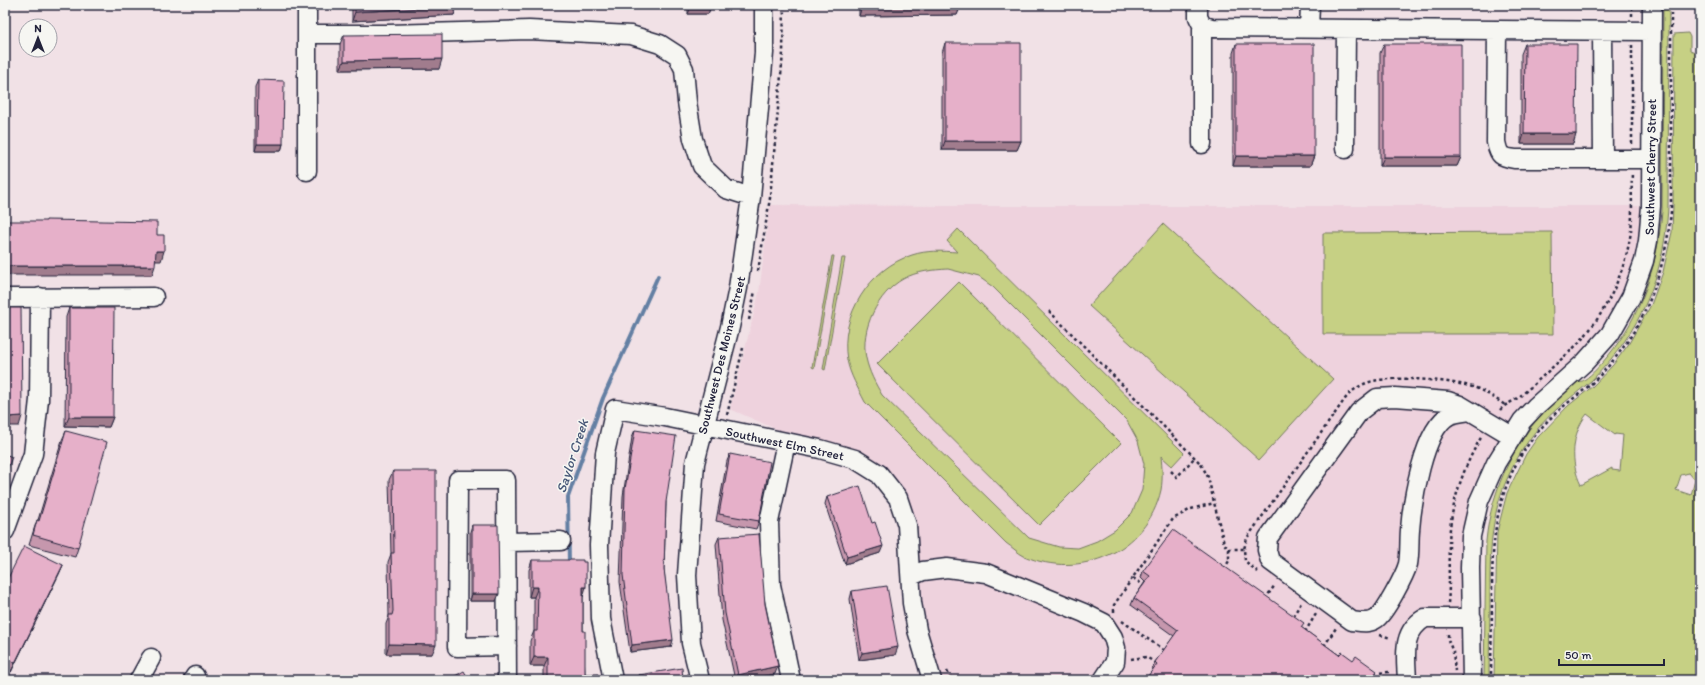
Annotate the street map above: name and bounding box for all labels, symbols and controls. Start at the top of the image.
north arrow [18,18,58,58]
text: N [34,22,42,35]
street label: Southwest Cherry Street [1642,99,1659,235]
street label: Southwest Des Moines Street [695,274,748,436]
water label: Saylor Creek [553,416,593,495]
street label: Southwest Elm Street [724,424,846,463]
scale bar [1559,641,1664,667]
text: 50 m [1565,648,1591,662]

